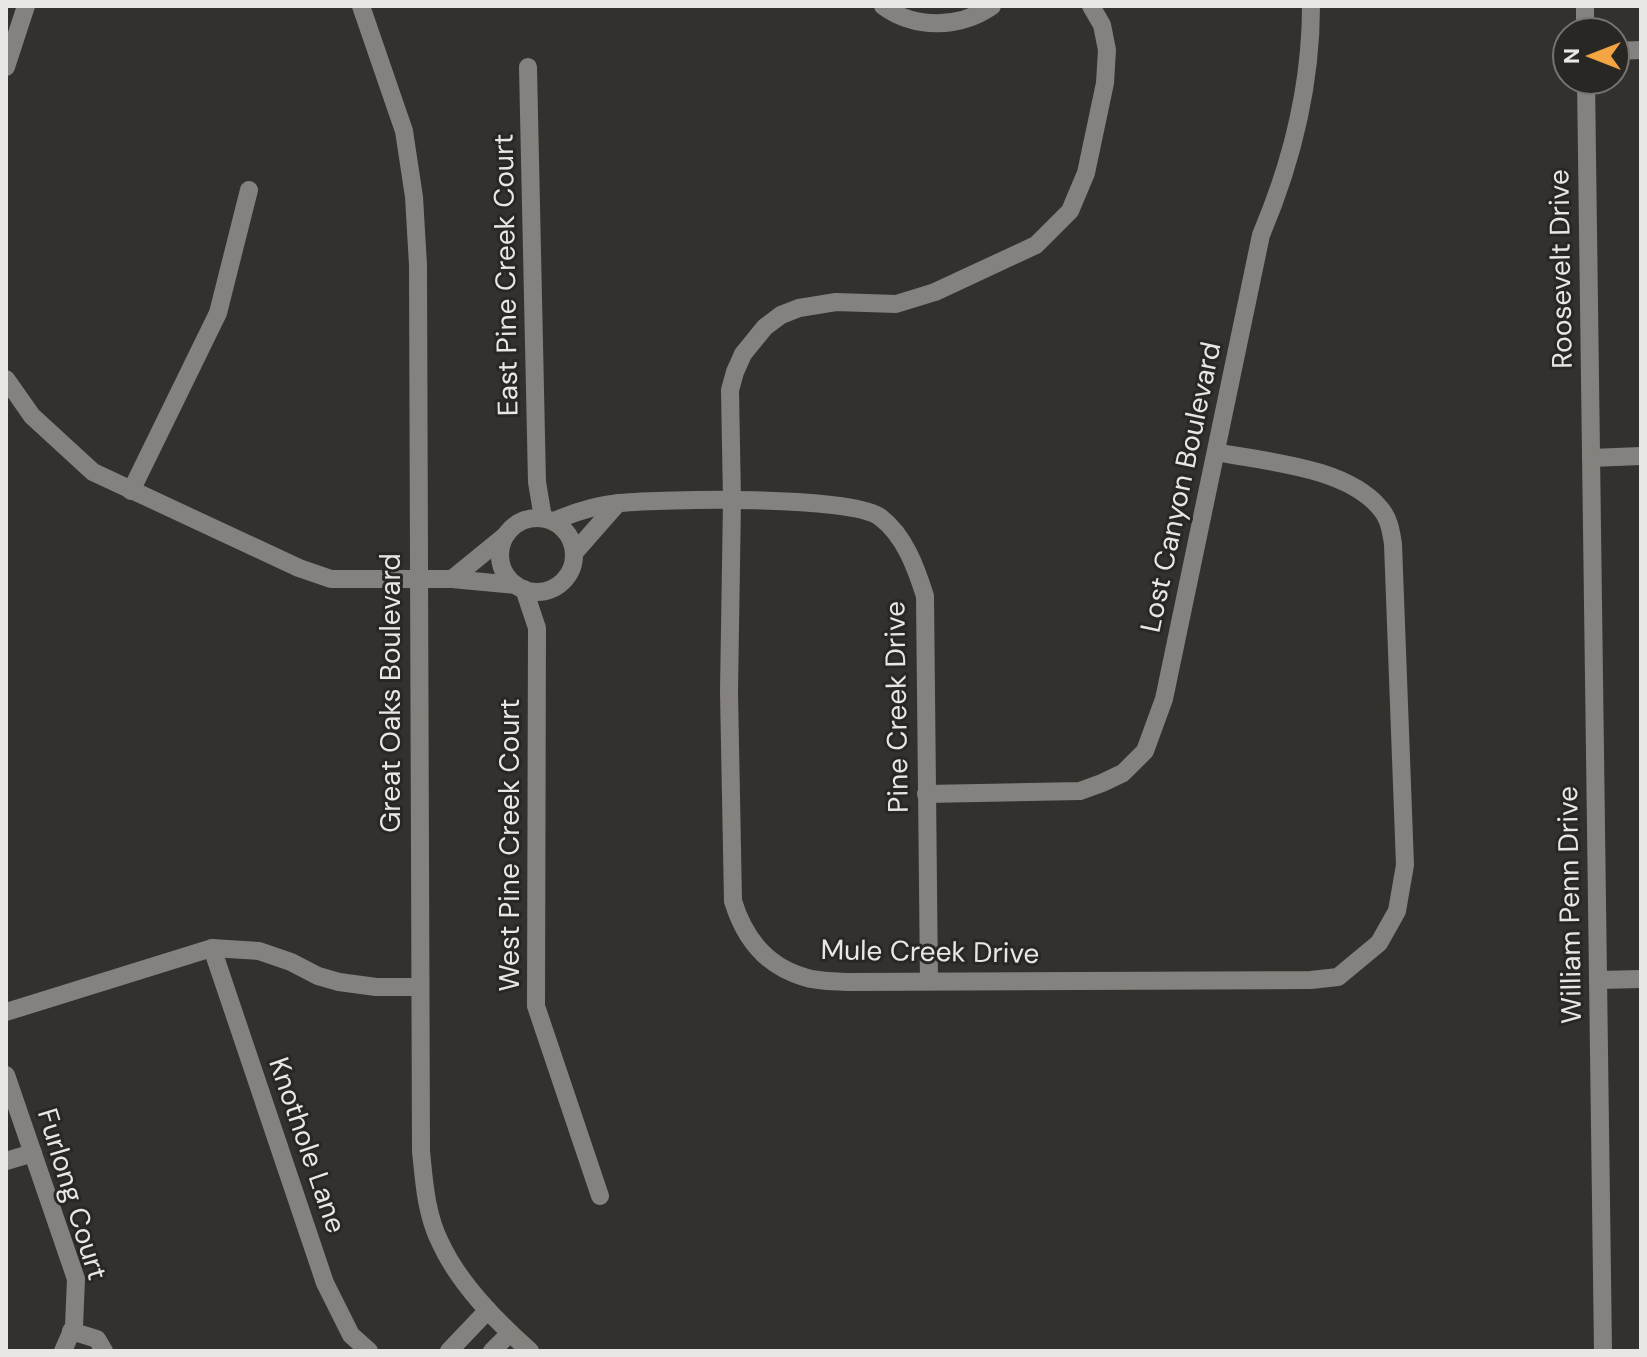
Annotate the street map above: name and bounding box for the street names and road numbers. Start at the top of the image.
street label: East Pine Creek Court [485,133,526,417]
street label: Roosevelt Drive [1540,169,1581,369]
street label: Lost Canyon Boulevard [1132,339,1229,636]
street label: Great Oaks Boulevard [372,553,409,833]
street label: Pine Creek Drive [876,601,917,813]
street label: West Pine Creek Court [491,698,528,992]
street label: William Penn Drive [1549,786,1590,1024]
street label: Mule Creek Drive [820,931,1040,972]
street label: Knothole Lane [260,1052,355,1238]
street label: Furlong Court [29,1104,116,1284]

